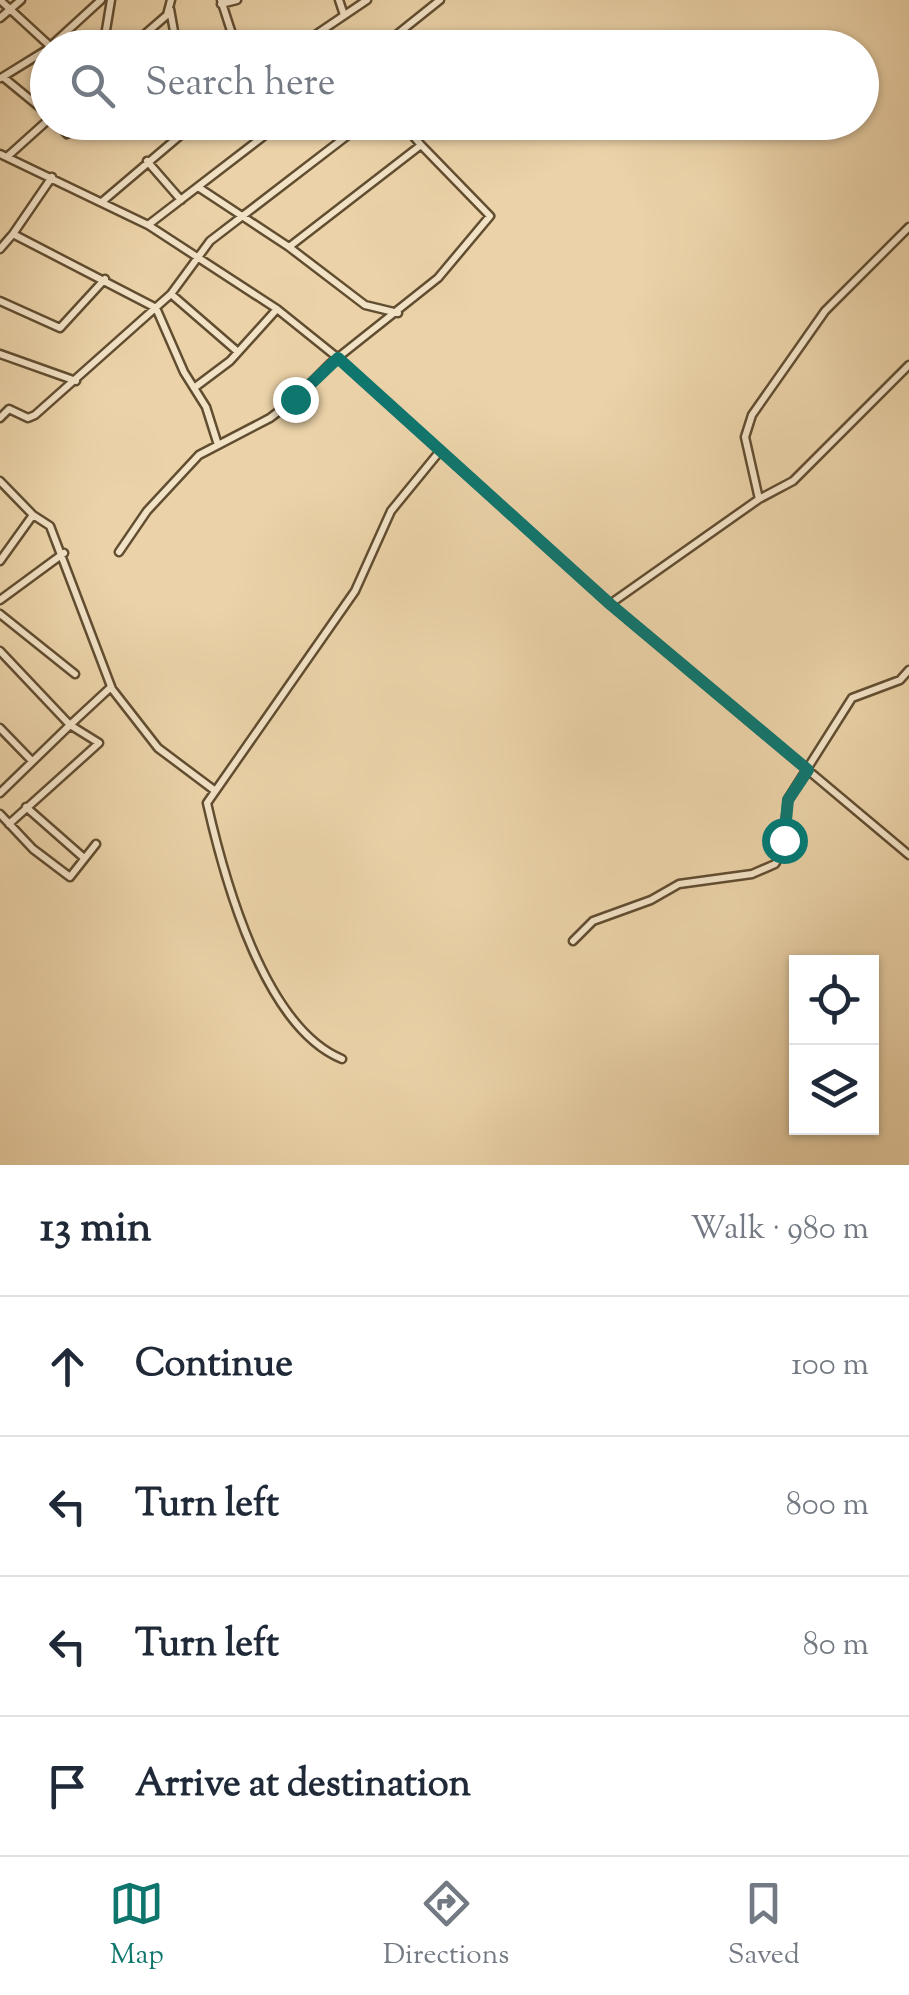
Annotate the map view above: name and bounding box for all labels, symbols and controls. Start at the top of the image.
search box [30,30,879,140]
icon: search [65,58,120,113]
text: Search here [145,58,336,112]
route end [273,377,319,423]
route start [762,818,808,864]
map controls [789,955,879,1135]
button: locate [789,955,879,1045]
button: layers [789,1045,879,1135]
text: 13 min [40,1200,152,1260]
text: Walk · 980 m [690,1207,869,1253]
icon: ahead [40,1339,95,1394]
text: Continue [135,1339,293,1393]
text: 100 m [791,1343,869,1389]
icon: left [40,1479,95,1534]
text: Turn left [135,1479,279,1533]
text: 800 m [786,1483,869,1529]
icon: left [40,1619,95,1674]
text: Turn left [135,1619,279,1673]
text: 80 m [803,1623,869,1669]
icon: arrive [40,1759,95,1814]
text: Arrive at destination [135,1759,471,1813]
tab: Map [109,1876,164,1976]
tab: Directions [383,1876,509,1976]
tab: Saved [728,1876,800,1976]

